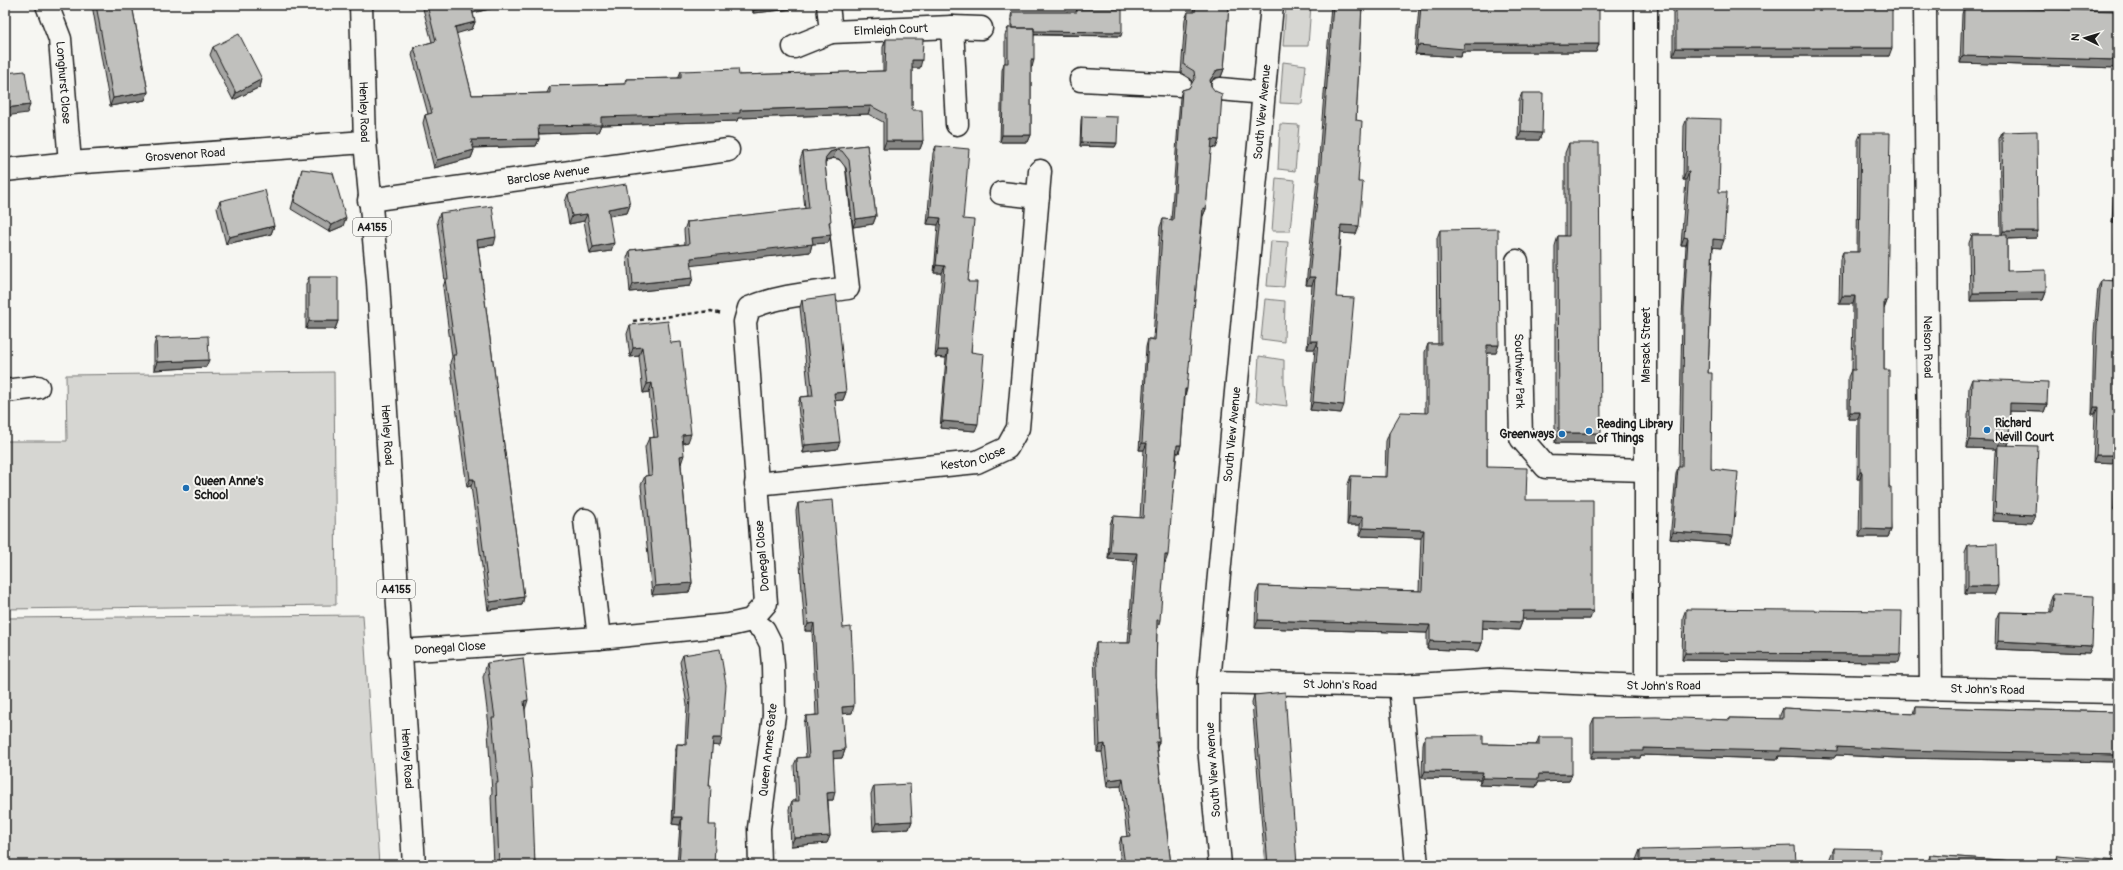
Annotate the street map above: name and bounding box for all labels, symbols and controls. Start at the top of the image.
north arrow [2065,18,2105,58]
street label: Elmleigh Court [854,21,928,39]
text: N [2069,32,2082,41]
street label: Longhurst Close [52,41,74,124]
street label: South View Avenue [1251,64,1274,160]
street label: Henley Road [355,81,372,143]
street label: Grosvenor Road [145,145,226,166]
street label: Barclose Avenue [506,162,591,189]
road number: A4155 [353,218,391,236]
street label: Marsack Street [1639,307,1654,383]
street label: Nelson Road [1920,315,1935,379]
street label: Southview Park [1511,333,1527,409]
street label: South View Avenue [1221,386,1244,483]
street label: Henley Road [378,404,396,466]
place label: Richard Nevill Court [1995,416,2055,445]
place label: Reading Library of Things [1596,417,1674,446]
marker: Richard Nevill Court [1982,425,1992,435]
marker: Reading Library of Things [1584,426,1594,436]
place label: Greenways [1499,427,1555,442]
marker: Greenways [1557,429,1567,439]
street label: Keston Close [940,443,1008,474]
place label: Queen Anne's School [194,474,264,503]
marker: Queen Anne's School [181,483,191,493]
street label: Donegal Close [752,520,773,592]
road number: A4155 [377,580,415,598]
street label: Donegal Close [414,638,486,658]
street label: St John's Road [1303,677,1377,694]
street label: St John's Road [1626,678,1701,694]
street label: St John's Road [1950,682,2025,698]
street label: Queen Annes Gate [756,703,781,797]
street label: South View Avenue [1203,722,1224,818]
street label: Henley Road [398,728,416,789]

